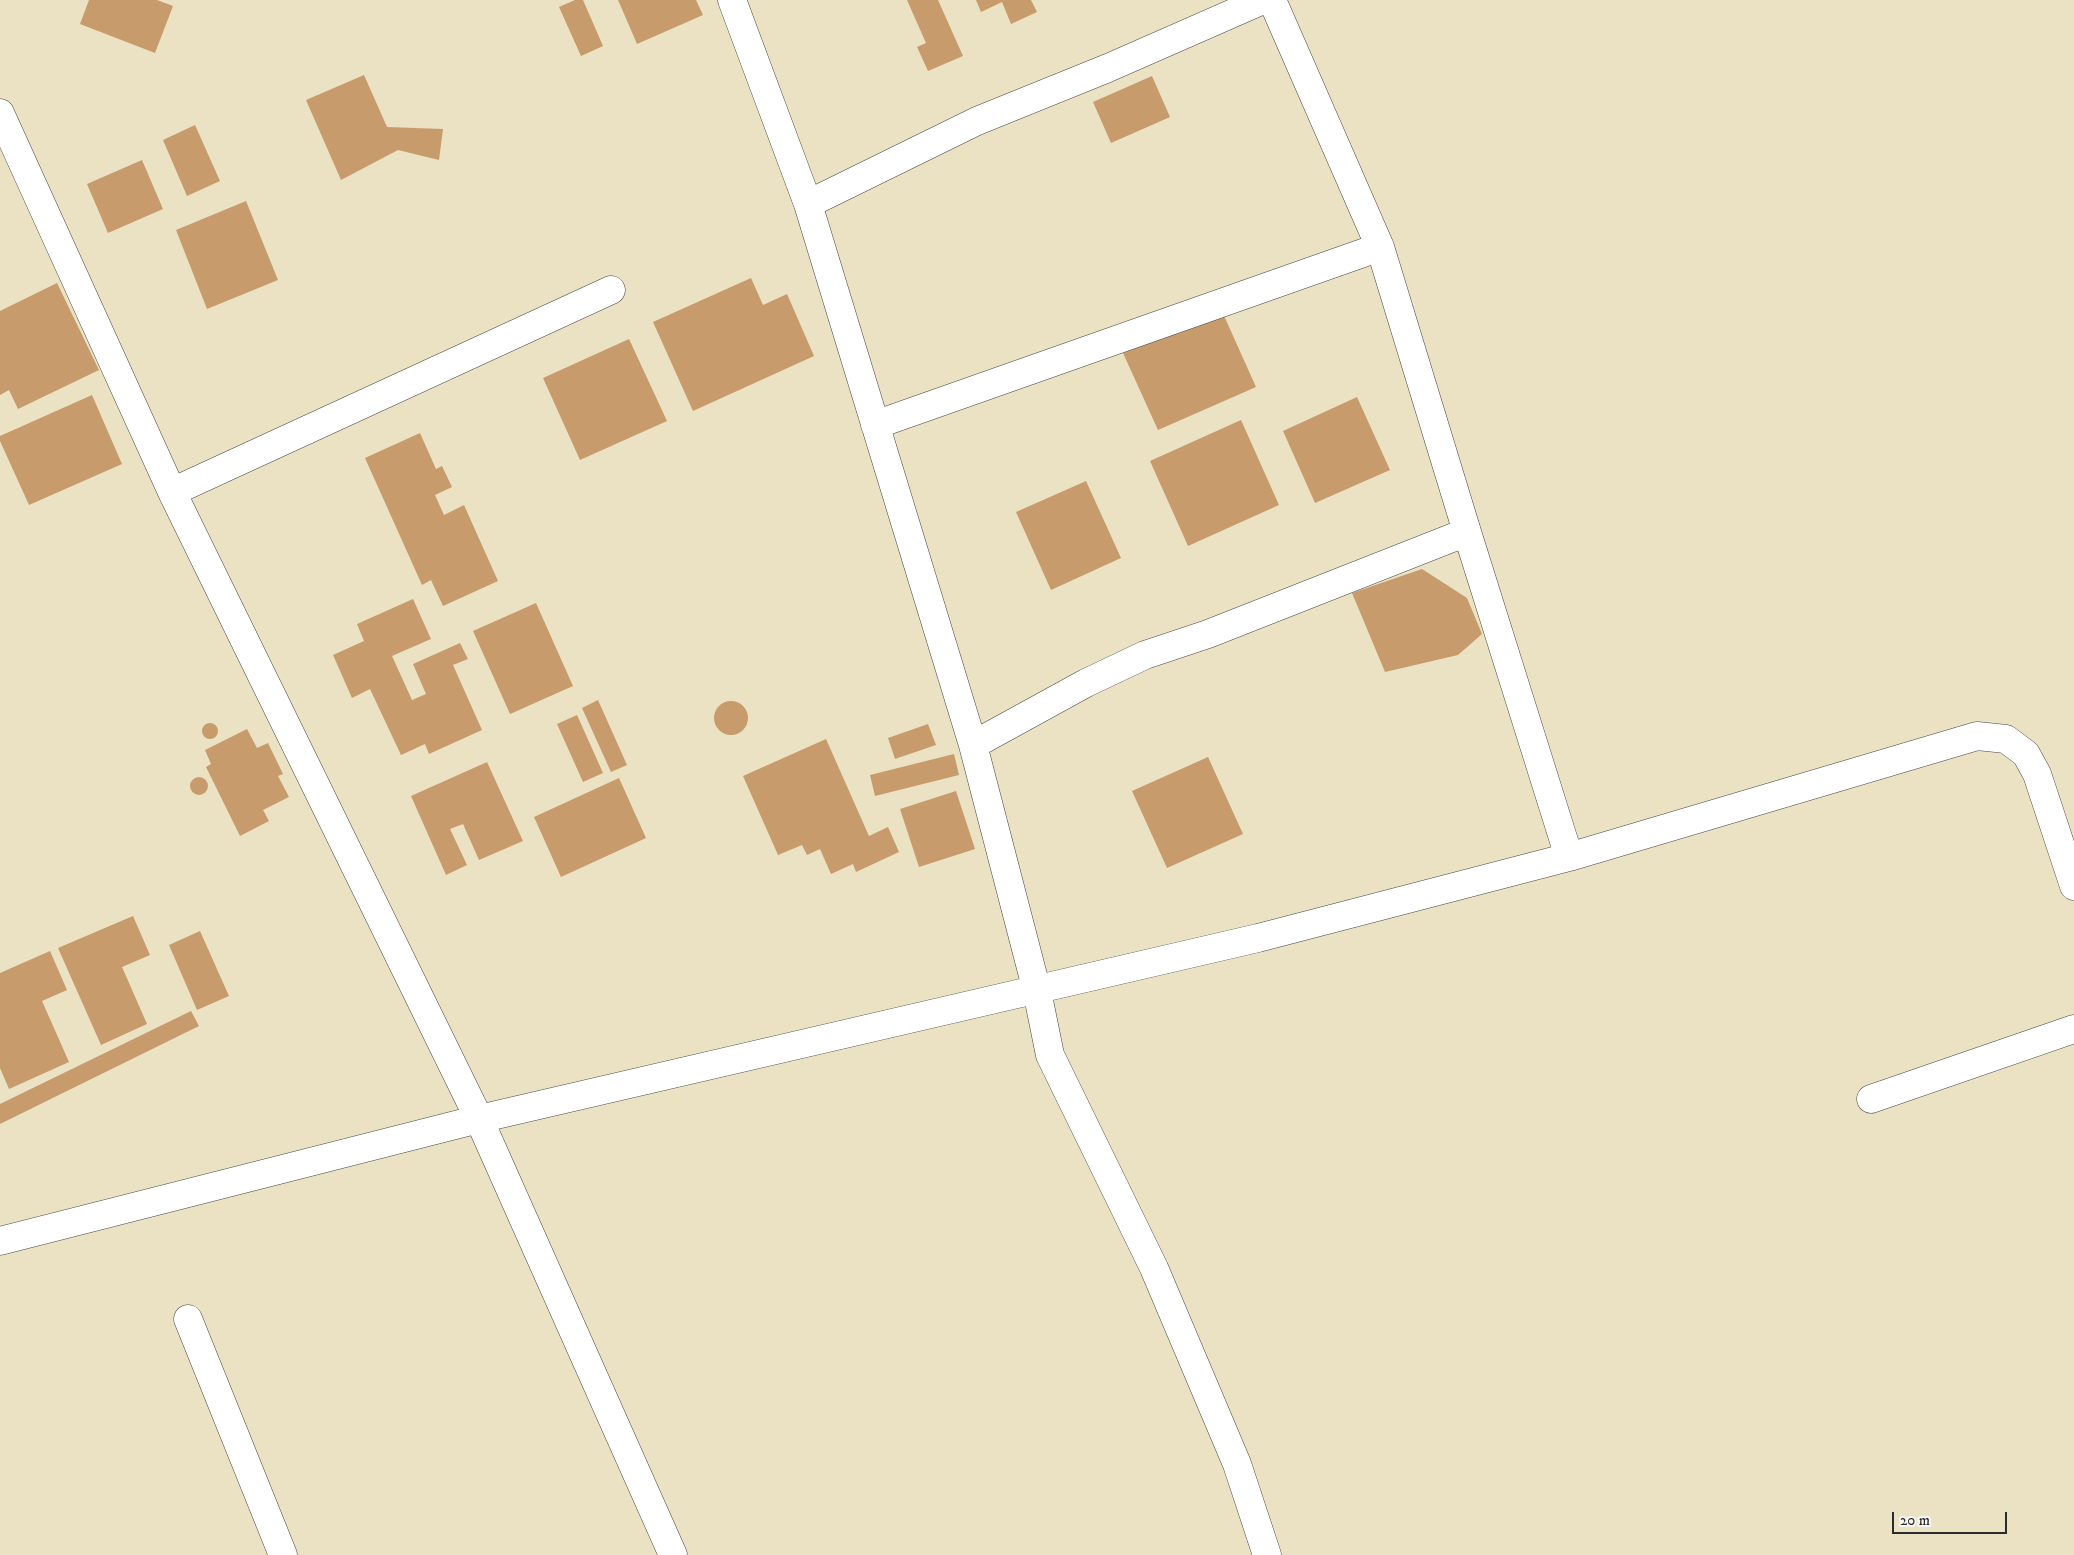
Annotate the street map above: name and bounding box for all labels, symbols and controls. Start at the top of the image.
scale bar [1894,1502,2009,1534]
text: 20 m [1900,1511,1930,1530]

